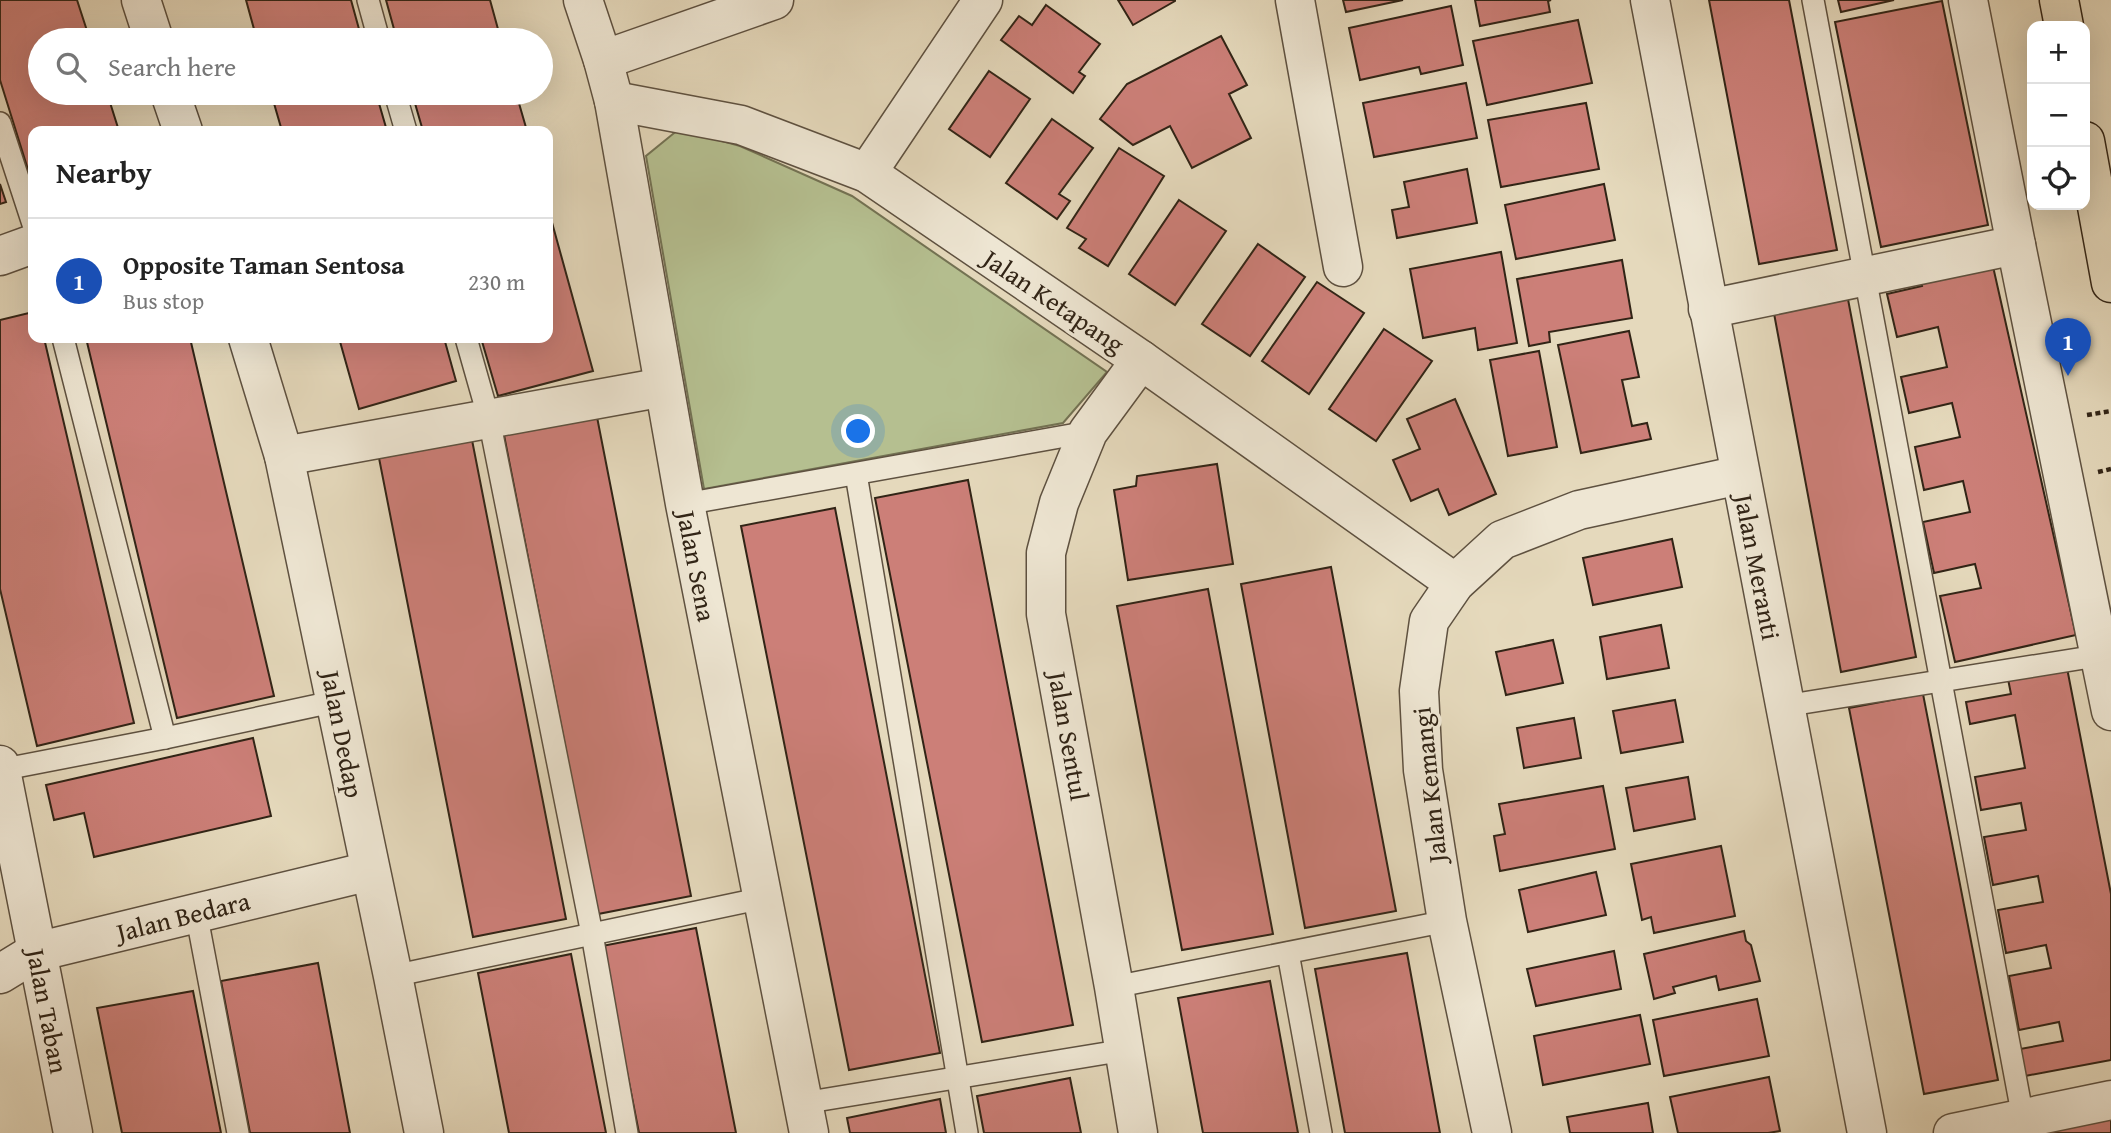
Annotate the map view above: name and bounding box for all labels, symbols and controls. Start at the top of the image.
map controls [2027,21,2090,210]
button: + [2027,21,2090,84]
search box [28,28,553,105]
text: Search here [108,47,236,86]
icon: search [52,48,90,86]
button: − [2027,84,2090,147]
button: locate [2027,147,2090,210]
text: Nearby [56,150,152,194]
street label: Jalan Ketapang [973,237,1133,363]
text: Opposite Taman Sentosa [123,245,405,284]
text: 1 [73,265,85,298]
text: 230 m [468,265,525,298]
text: Bus stop [123,284,204,317]
pin: 1 [2045,318,2091,376]
your location [841,414,875,448]
street label: Jalan Meranti [1724,488,1791,643]
street label: Jalan Sena [667,504,727,625]
street label: Jalan Dedap [311,664,374,801]
street label: Jalan Sentul [1038,665,1100,804]
street label: Jalan Kemangi [1401,705,1457,868]
street label: Jalan Bedara [109,880,255,952]
street label: Jalan Taban [16,942,79,1077]

